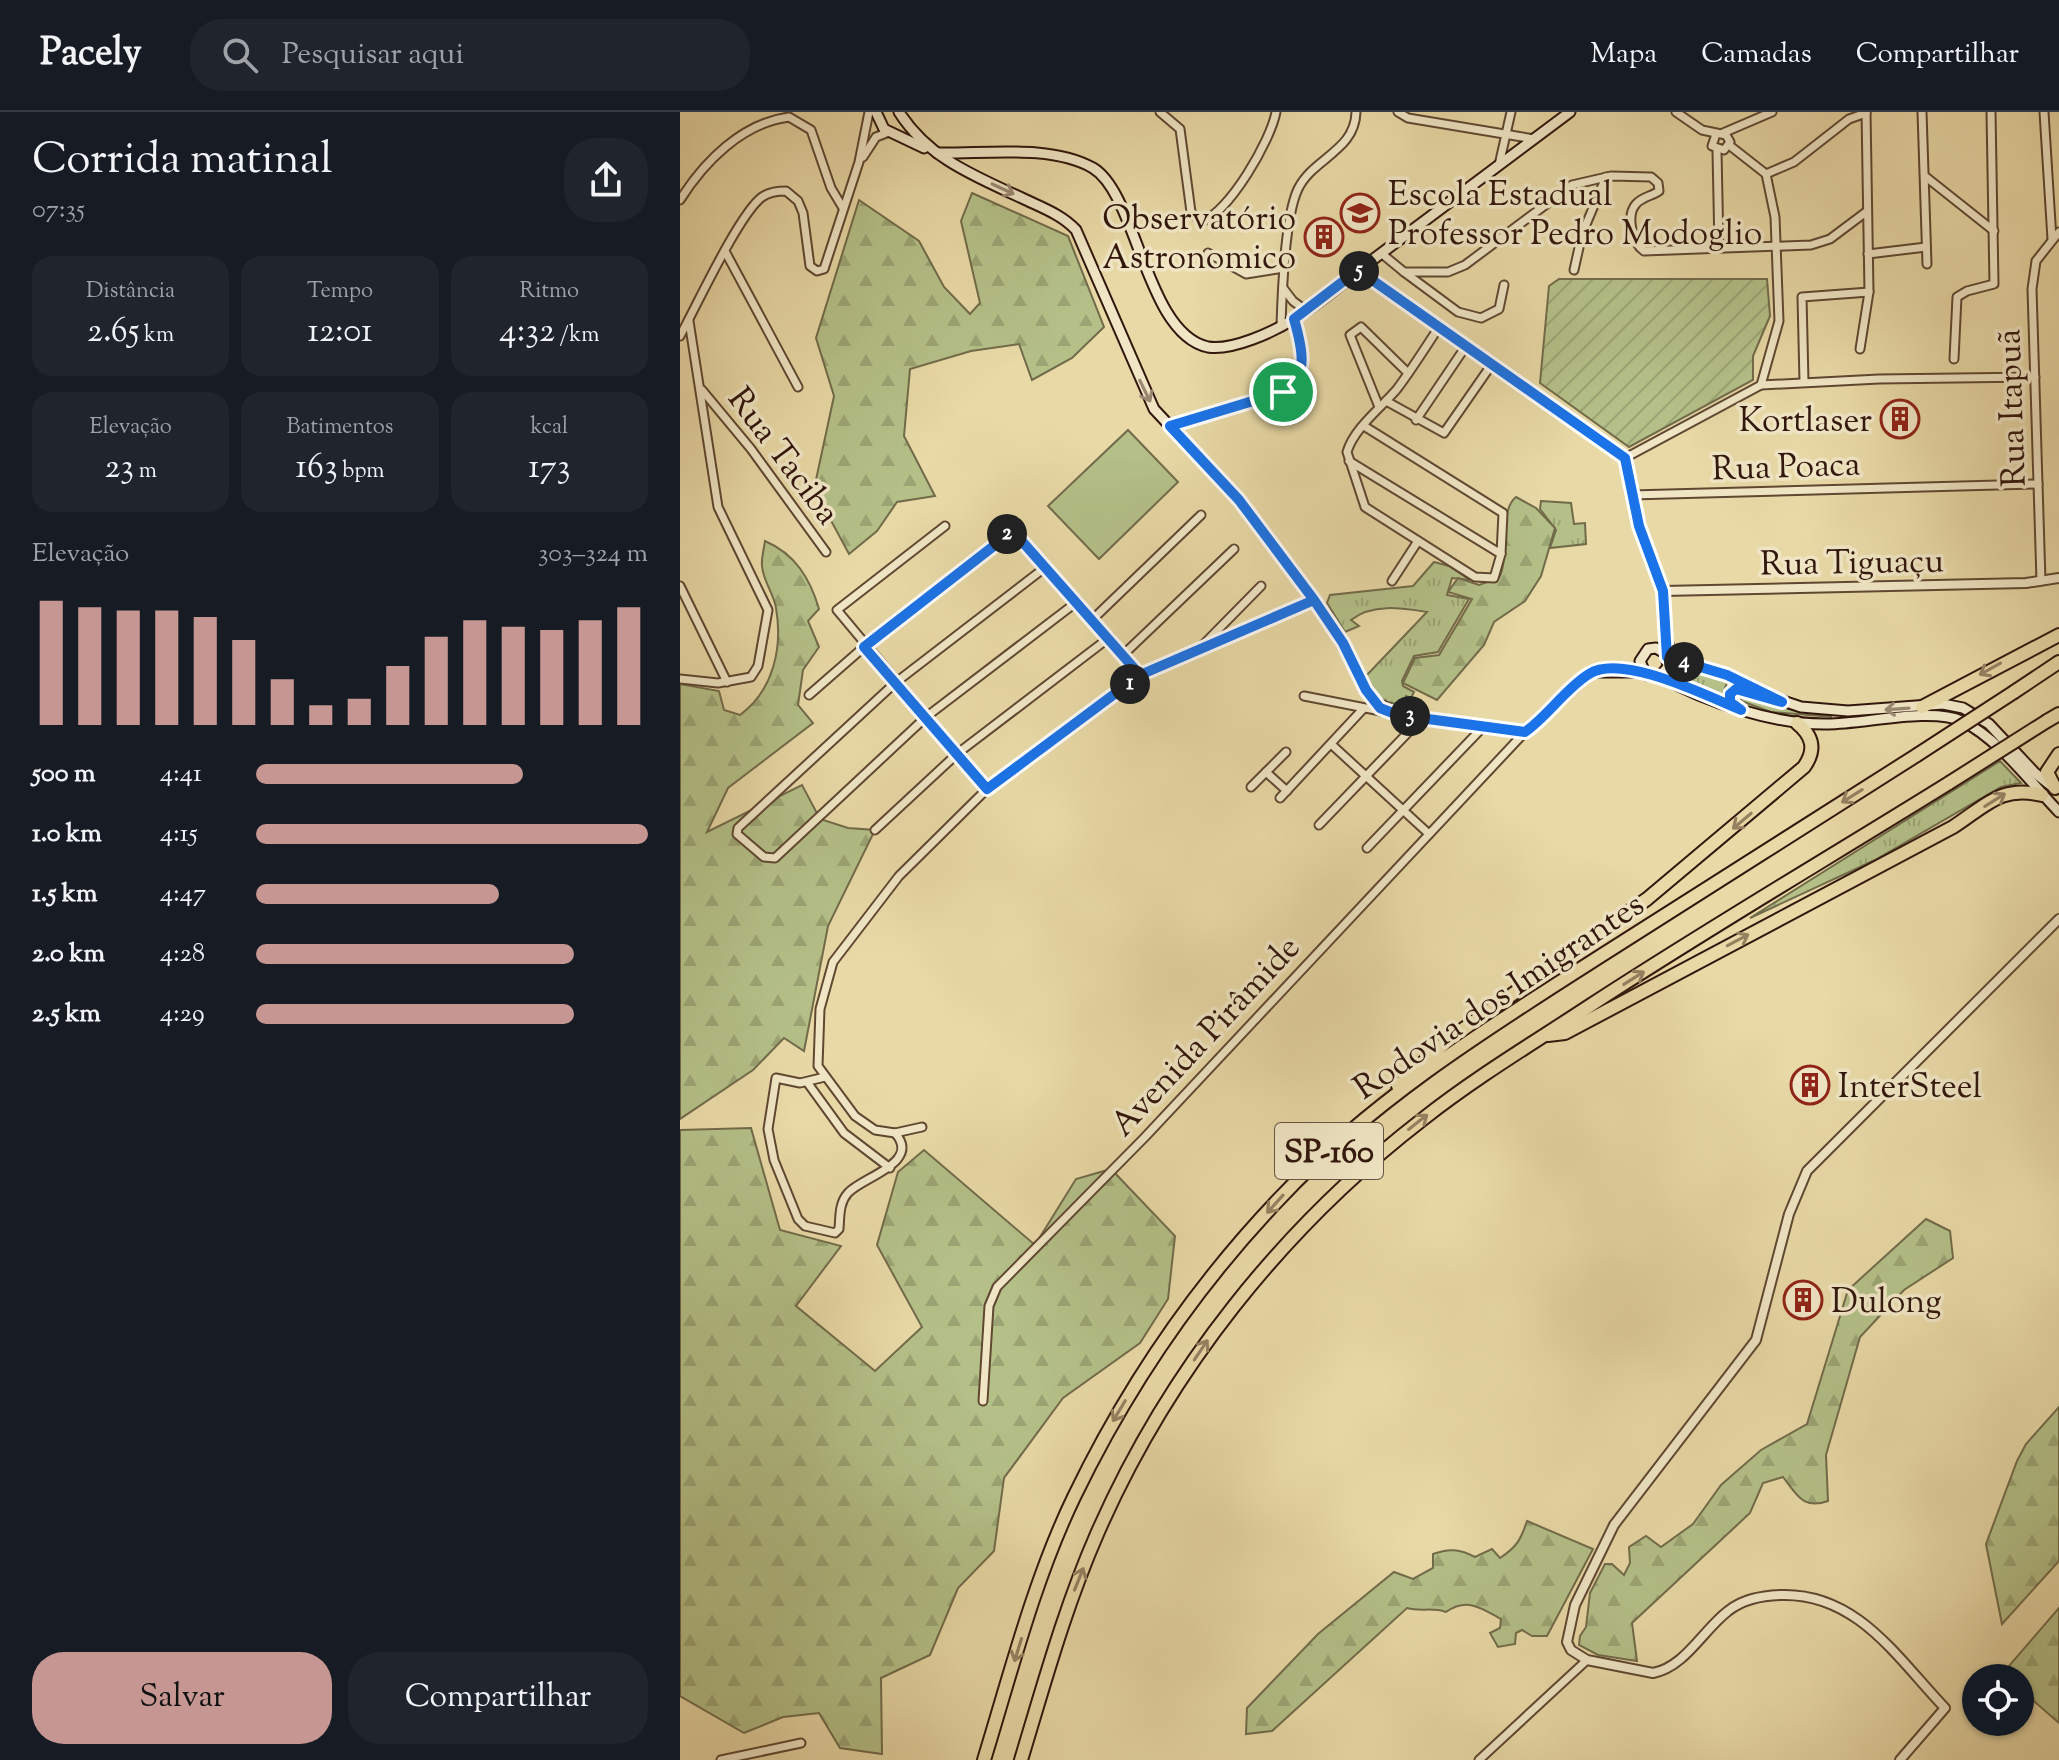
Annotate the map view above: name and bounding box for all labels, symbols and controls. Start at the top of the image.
search box [190,19,750,91]
text: Pacely [40,28,142,82]
icon: search [218,33,262,77]
text: Pesquisar aqui [282,34,464,77]
text: Mapa [1590,35,1657,75]
text: Camadas [1701,35,1812,75]
text: Compartilhar [1856,35,2019,75]
text: Corrida matinal [32,130,332,193]
button: share [564,138,648,222]
place label: Escola Estadual Professor Pedro Modoglio [1388,172,1762,260]
one-way arrow [991,182,1015,197]
text: 07:35 [32,192,85,229]
school or university icon: Escola Estadual Professor Pedro Modoglio [1339,192,1381,234]
place label: Observatório Astronomico [1102,196,1296,284]
building icon: Observatório Astronomico [1303,216,1345,258]
pin: 5 [1339,251,1379,291]
text: 5 [1355,255,1363,287]
text: Distância [86,276,175,308]
text: Tempo [307,276,373,308]
text: Ritmo [520,276,579,308]
text: 2.65 [87,308,139,357]
text: 12:01 [307,308,373,357]
text: 4:32 [499,308,555,357]
text: km [139,320,174,352]
text: /km [555,320,599,352]
street label: Rua Itapuã [1986,328,2041,488]
pin [1249,358,1317,426]
icon: arrive [1261,370,1305,414]
street label: Rua Taciba [714,378,850,536]
one-way arrow [1138,379,1153,403]
place label: Kortlaser [1739,398,1872,447]
building icon: Kortlaser [1879,398,1921,440]
text: Elevação [90,412,172,444]
text: Batimentos [287,412,393,444]
text: kcal [530,412,568,444]
street label: Rua Poaca [1711,441,1861,496]
text: 23 [104,444,134,493]
text: 163 [295,444,338,493]
text: 173 [528,444,570,493]
text: m [134,456,157,488]
text: bpm [338,456,385,488]
pin: 2 [987,514,1027,554]
text: 2 [1002,518,1012,550]
text: Elevação [32,536,129,573]
text: 303–324 m [538,536,648,573]
street label: Rua Tiguaçu [1760,538,1944,591]
pin: 4 [1664,642,1704,682]
text: 4 [1678,646,1690,678]
one-way arrow [1978,662,2002,678]
pin: 1 [1110,664,1150,704]
text: 1 [1126,668,1134,700]
pin: 3 [1390,696,1430,736]
text: 3 [1406,700,1414,732]
one-way arrow [1884,702,1911,717]
text: 500 m [32,756,95,793]
text: 4:41 [160,756,202,793]
one-way arrow [1841,788,1863,805]
one-way arrow [1983,792,2006,808]
one-way arrow [1732,812,1752,830]
text: 1.0 km [32,816,102,853]
text: 4:15 [160,816,198,853]
text: 1.5 km [32,876,98,913]
text: 4:47 [160,876,206,913]
street label: Rodovia dos Imigrantes [1345,882,1655,1114]
street label: Avenida Pirâmide [1100,926,1313,1149]
one-way arrow [1725,932,1749,948]
text: 2.0 km [32,936,105,973]
text: 4:28 [160,936,205,973]
one-way arrow [1622,969,1645,985]
text: 2.5 km [32,996,101,1033]
text: 4:29 [160,996,205,1033]
building icon: InterSteel [1789,1064,1831,1106]
place label: InterSteel [1838,1064,1982,1113]
one-way arrow [1407,1114,1428,1131]
road number: SP-160 [1275,1123,1383,1179]
one-way arrow [1266,1193,1284,1213]
building icon: Dulong [1782,1279,1824,1321]
place label: Dulong [1831,1279,1942,1328]
one-way arrow [1193,1340,1209,1362]
one-way arrow [1111,1399,1127,1422]
one-way arrow [1072,1567,1087,1592]
one-way arrow [1010,1637,1024,1662]
button: Salvar [32,1652,332,1744]
button: Compartilhar [348,1652,648,1744]
map controls [1962,1664,2034,1736]
button: locate [1962,1664,2034,1736]

